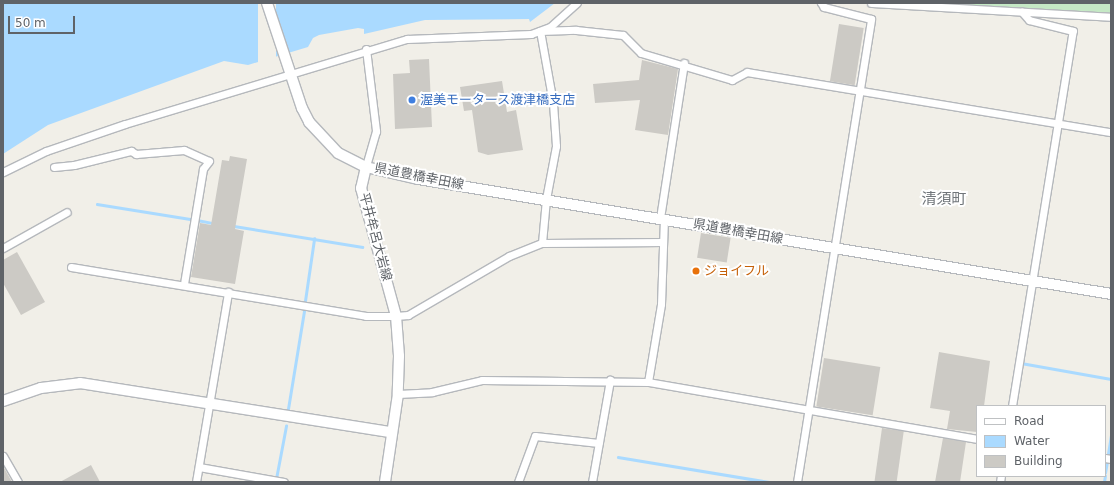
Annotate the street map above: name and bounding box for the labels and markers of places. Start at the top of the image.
place label: 渥美モータース渡津橋支店 [420,92,576,108]
marker: 渥美モータース渡津橋支店 [407,95,417,105]
place label: ジョイフル [704,263,769,279]
marker: ジョイフル [691,266,701,276]

